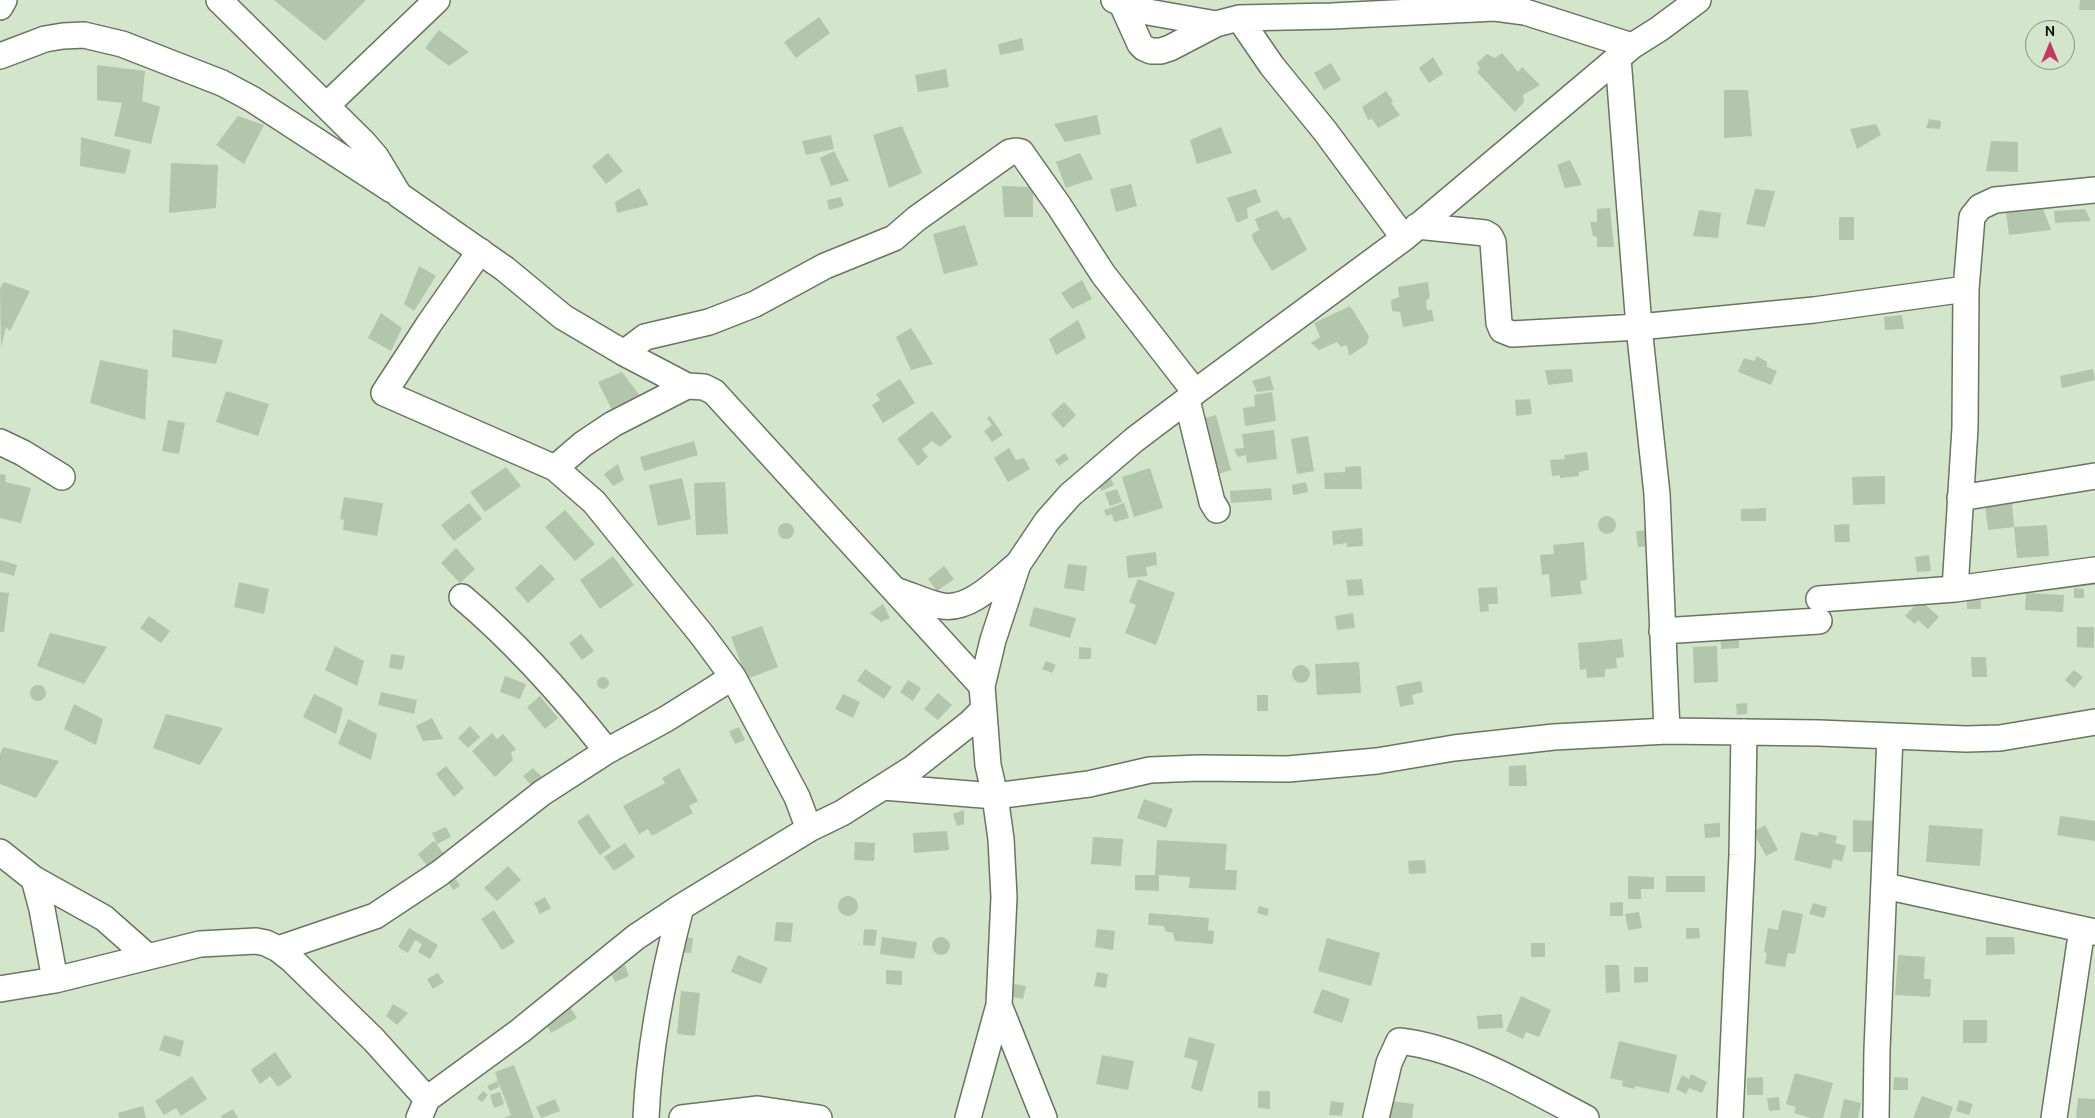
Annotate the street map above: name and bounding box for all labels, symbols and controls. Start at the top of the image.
north arrow [2025,20,2075,70]
text: N [2045,23,2055,39]

